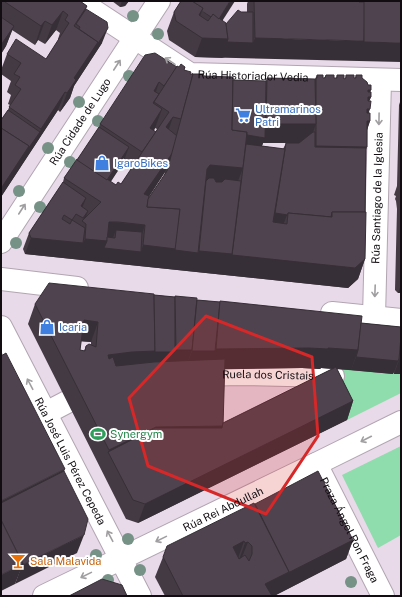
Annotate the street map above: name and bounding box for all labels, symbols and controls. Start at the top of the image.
one-way arrow [165,57,176,65]
one-way arrow [113,60,121,71]
street label: Rúa Historiador Vedia [198,68,309,83]
street label: Rúa Cidade de Lugo [47,76,113,167]
place label: Ultramarinos Patri [255,103,321,128]
supermarket icon: Ultramarinos Patri [234,106,252,124]
one-way arrow [375,112,383,125]
street label: Rúa Santiago de la Iglesia [369,132,385,264]
shop icon: IgaroBikes [93,154,111,172]
place label: IgaroBikes [114,157,168,169]
one-way arrow [19,203,27,215]
one-way arrow [371,284,378,297]
shop icon: Icaria [38,318,56,336]
place label: Icaria [59,321,87,333]
street label: Ruela dos Cristais [222,368,314,382]
one-way arrow [26,378,34,390]
street label: Rúa José Luis Pérez Cepeda [32,395,108,527]
sports icon: Synergym [89,425,107,443]
place label: Synergym [110,428,162,440]
one-way arrow [360,436,372,443]
street label: Praza Ángel Ron Fraga [318,475,381,585]
street label: Rúa Rei Abdullah [181,485,265,534]
one-way arrow [105,530,113,542]
one-way arrow [155,536,167,543]
bar icon: Sala Malavida [9,552,27,570]
place label: Sala Malavida [30,555,101,567]
one-way arrow [81,572,93,579]

